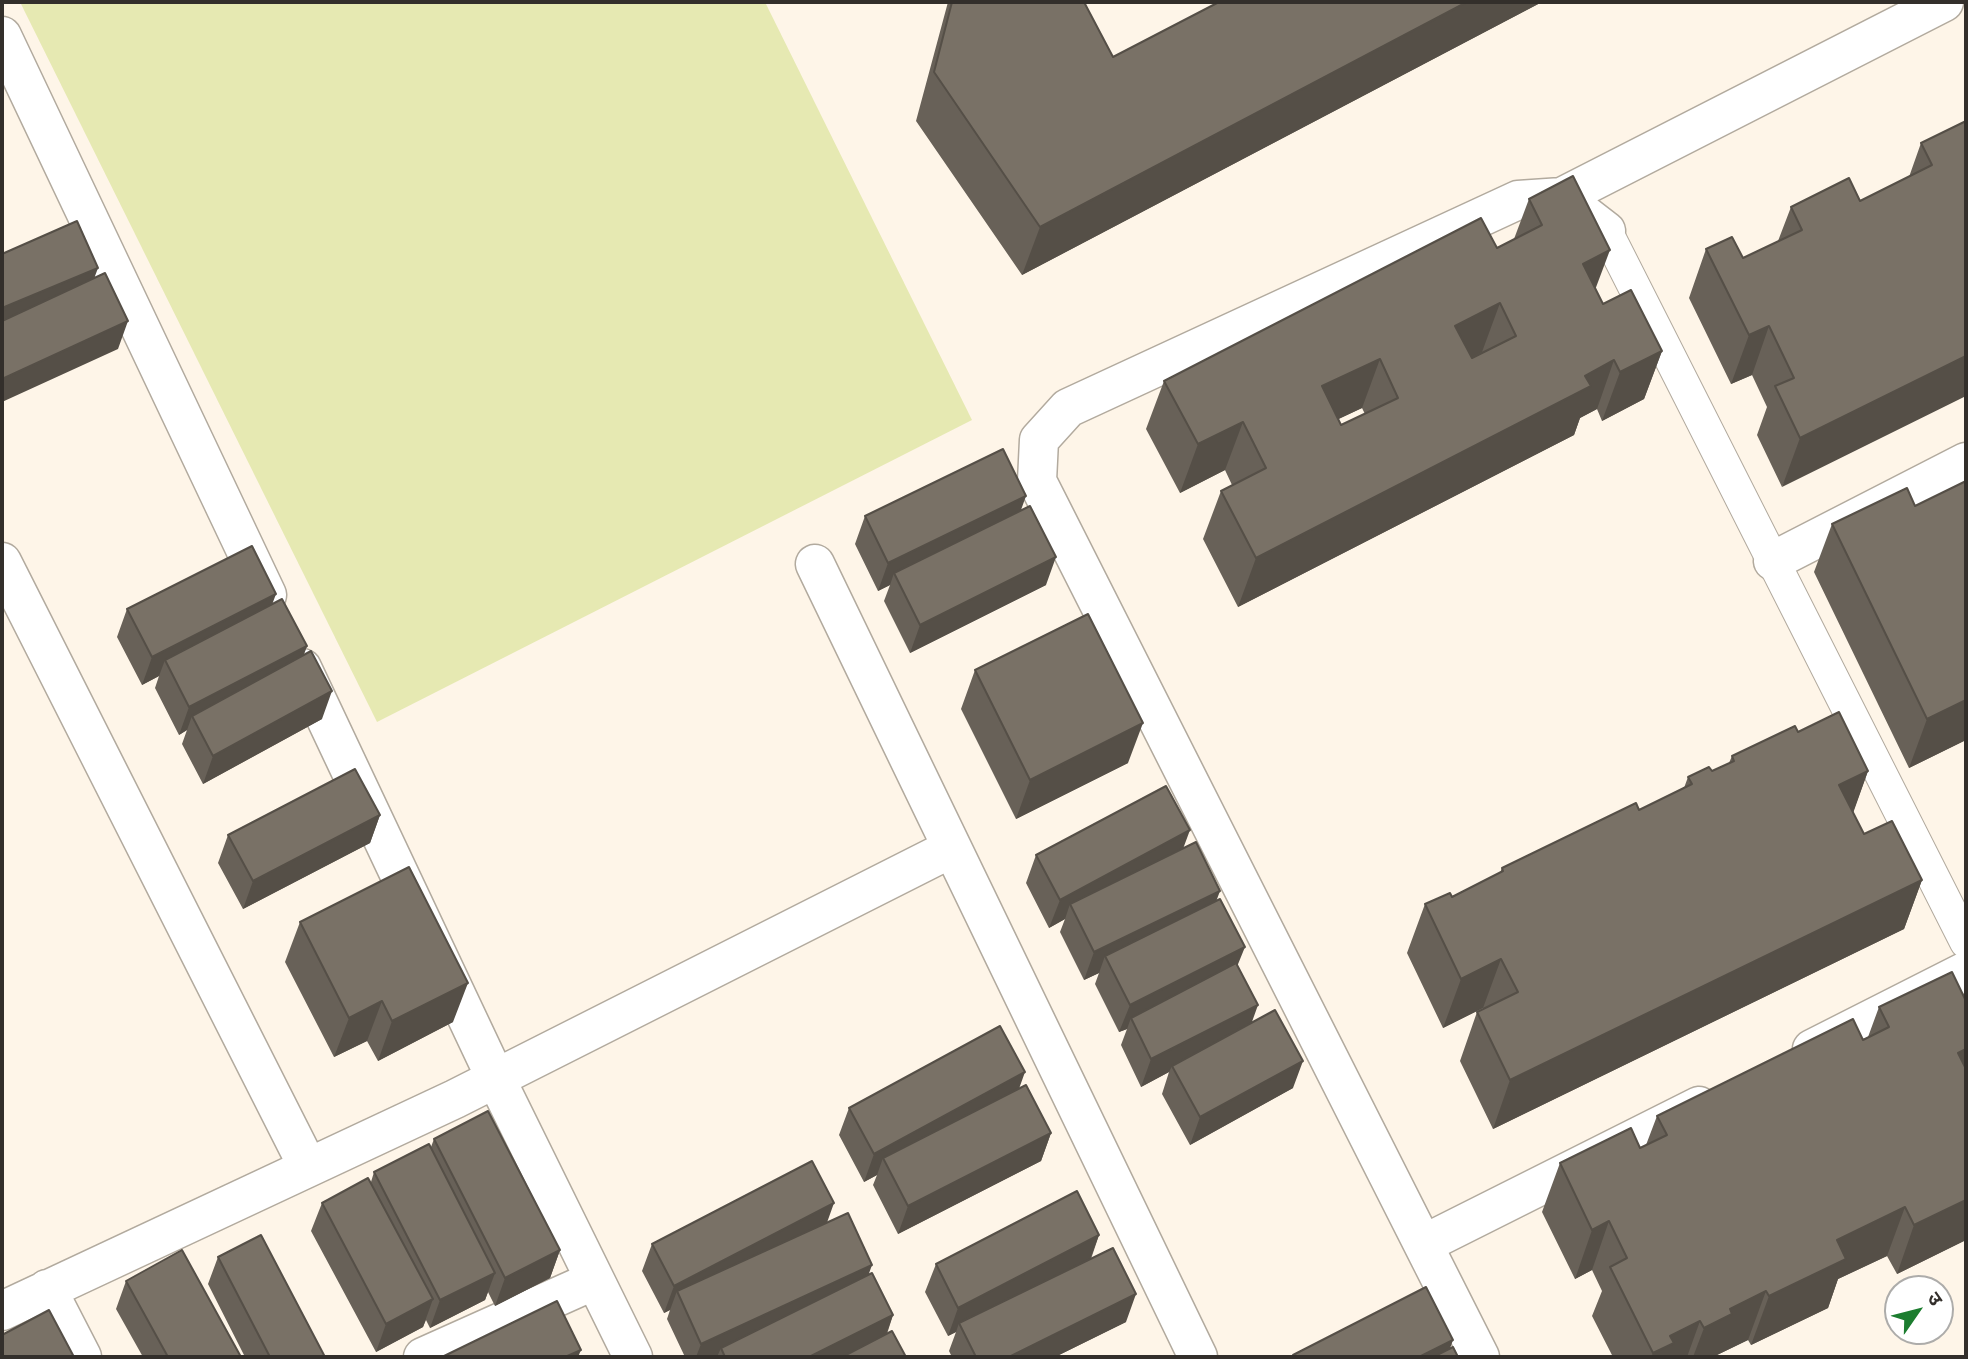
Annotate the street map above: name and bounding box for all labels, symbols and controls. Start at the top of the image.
north arrow [1884,1275,1954,1345]
text: उ [1922,1288,1947,1310]

